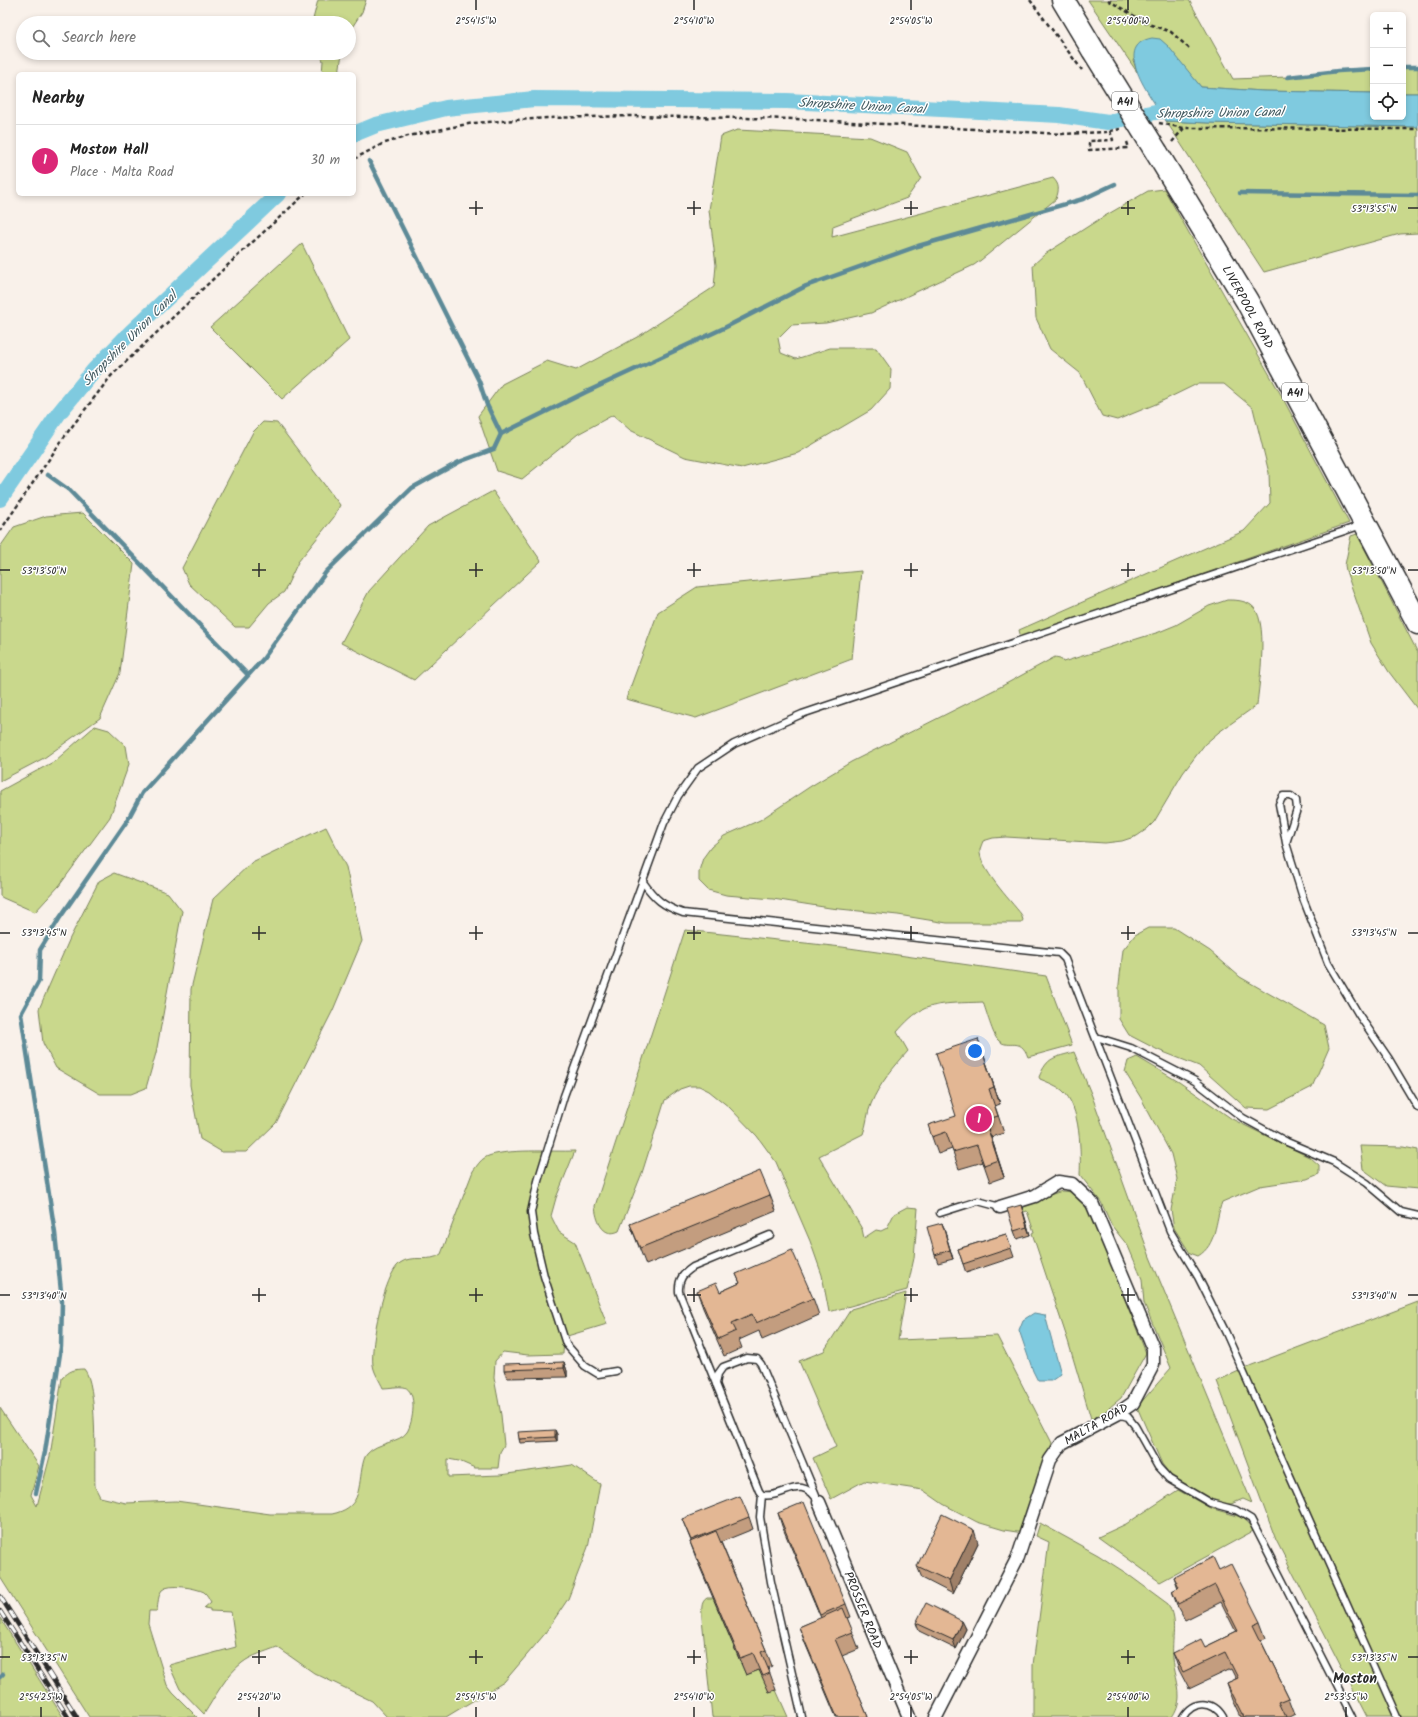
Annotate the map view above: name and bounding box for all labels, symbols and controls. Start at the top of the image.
map controls [1370,12,1406,120]
button: + [1370,12,1406,48]
text: 2°54'15"W [455,13,497,29]
text: 2°54'10"W [674,13,715,29]
text: 2°54'05"W [889,13,933,29]
text: 2°54'00"W [1107,13,1150,29]
search box [16,16,356,60]
text: Search here [62,26,136,50]
icon: search [30,27,52,49]
button: − [1370,48,1406,84]
button: locate [1370,84,1406,120]
text: Nearby [32,85,84,112]
road number: A41 [1112,92,1138,110]
water label: Shropshire Union Canal [798,93,929,120]
water label: Shropshire Union Canal [1156,102,1287,125]
text: Moston Hall [70,138,148,162]
text: 1 [43,150,47,171]
text: 30 m [311,150,340,171]
text: Place · Malta Road [70,162,173,183]
text: 53°13'55"N [1351,201,1397,217]
street label: LIVERPOOL ROAD [1217,262,1278,353]
water label: Shropshire Union Canal [78,285,184,391]
road number: A41 [1282,383,1308,401]
text: 53°13'50"N [21,563,67,579]
text: 53°13'50"N [1351,563,1397,579]
text: 53°13'45"N [21,925,67,941]
text: 53°13'45"N [1351,925,1397,941]
your location [965,1041,985,1061]
pin: 1 [966,1104,992,1134]
text: 53°13'40"N [21,1288,67,1304]
text: 53°13'40"N [1351,1288,1397,1304]
street label: MALTA ROAD [1061,1398,1132,1450]
street label: PROSSER ROAD [838,1569,887,1652]
text: 53°13'35"N [21,1650,67,1666]
text: 53°13'35"N [1351,1650,1397,1666]
district label: Moston [1333,1668,1377,1690]
text: 2°54'25"W [19,1689,63,1705]
text: 2°54'20"W [237,1689,281,1705]
text: 2°54'15"W [455,1689,497,1705]
text: 2°54'10"W [674,1689,715,1705]
text: 2°54'05"W [889,1689,933,1705]
text: 2°54'00"W [1107,1689,1150,1705]
text: 2°53'55"W [1324,1689,1368,1705]

